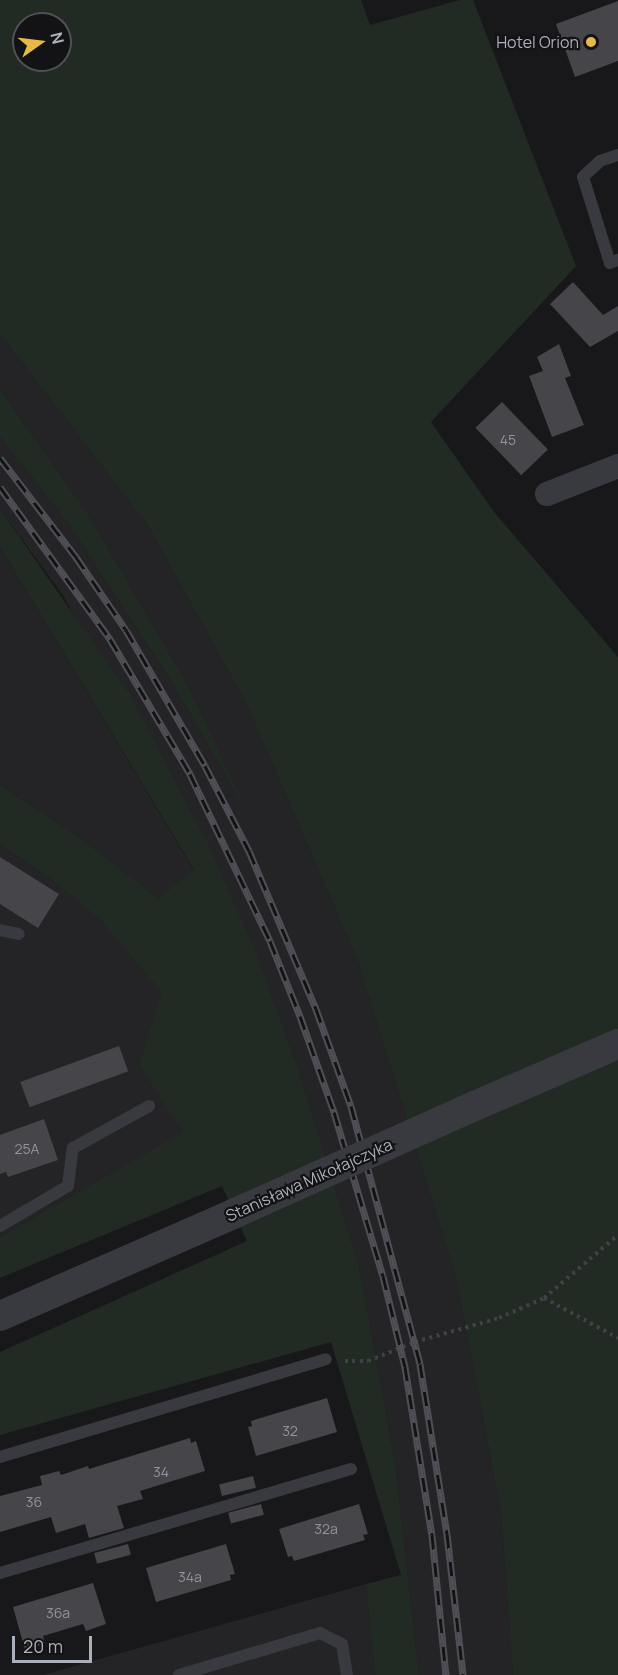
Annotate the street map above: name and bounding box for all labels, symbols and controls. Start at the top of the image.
north arrow [12,12,72,72]
text: N [45,30,70,46]
place label: Hotel Orion [496,32,579,52]
marker: Hotel Orion [584,35,598,49]
house number: 45 [500,432,516,448]
street label: Stanisława Mikołajczyka [223,1135,395,1225]
house number: 25A [15,1141,39,1157]
house number: 32 [282,1423,298,1439]
house number: 34 [153,1464,169,1480]
house number: 36 [26,1494,42,1510]
house number: 32a [314,1521,338,1537]
house number: 34a [178,1569,202,1585]
house number: 36a [46,1605,70,1621]
scale bar [15,1624,94,1662]
text: 20 m [23,1634,63,1658]

